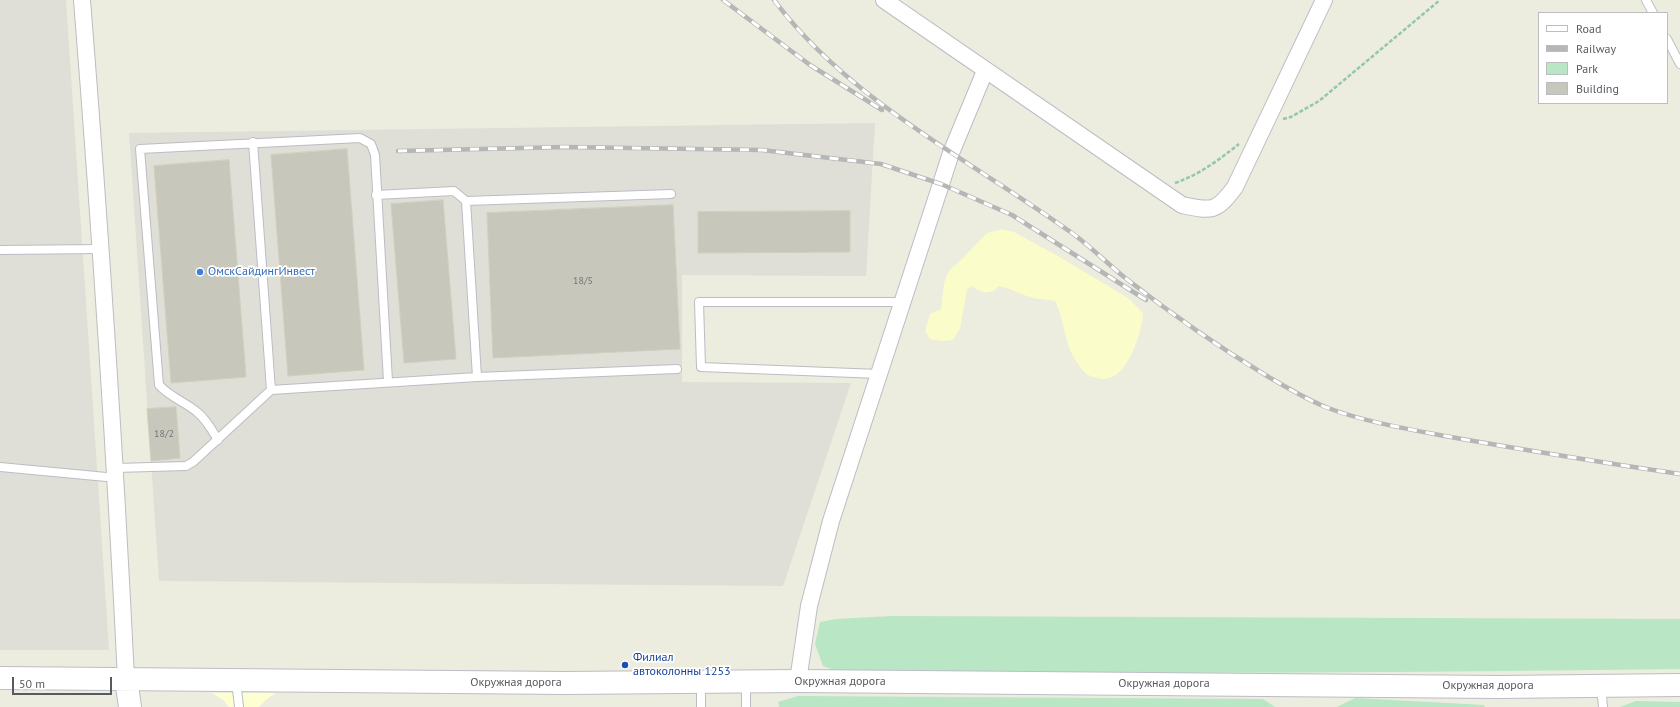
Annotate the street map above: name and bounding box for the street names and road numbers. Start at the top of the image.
street label: Окружная дорога [794,675,886,689]
street label: Окружная дорога [470,676,562,690]
street label: Окружная дорога [1118,677,1210,691]
street label: Окружная дорога [1442,679,1534,693]

